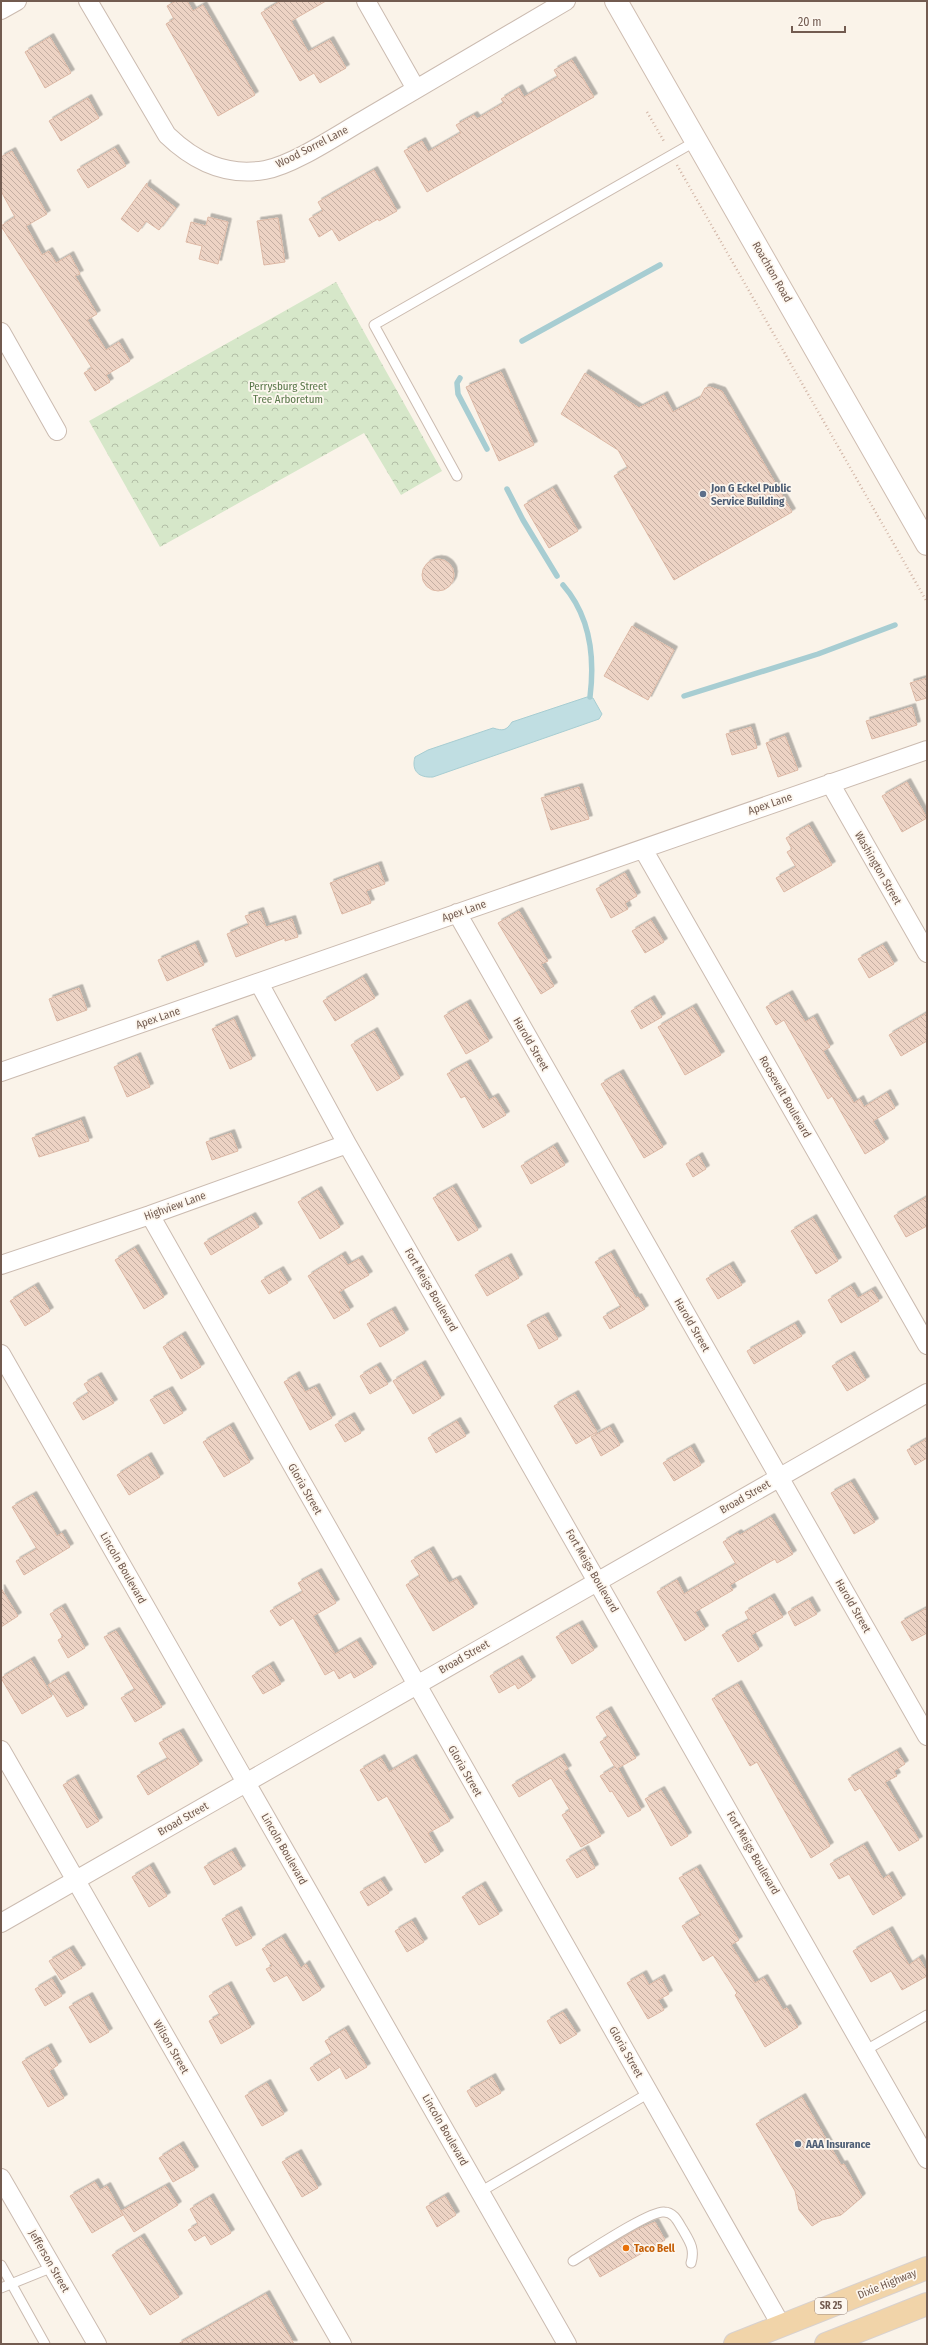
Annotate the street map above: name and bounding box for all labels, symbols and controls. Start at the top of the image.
scale bar [792,8,845,34]
text: 20 m [798,15,822,29]
street label: Wood Sorrel Lane [274,123,350,171]
street label: Roachton Road [749,239,795,305]
park label: Perrysburg Street Tree Arboretum [249,380,327,406]
place label: Jon G Eckel Public Service Building [710,482,791,508]
marker: Jon G Eckel Public Service Building [698,489,708,499]
street label: Apex Lane [746,790,794,818]
street label: Washington Street [852,829,904,907]
street label: Apex Lane [440,897,488,925]
street label: Apex Lane [134,1004,182,1032]
street label: Harold Street [510,1015,552,1073]
street label: Roosevelt Boulevard [756,1054,814,1140]
street label: Highview Lane [142,1189,208,1223]
street label: Fort Meigs Boulevard [402,1246,460,1334]
street label: Harold Street [671,1296,713,1354]
street label: Gloria Street [285,1461,325,1517]
street label: Broad Street [717,1477,773,1517]
street label: Fort Meigs Boulevard [563,1527,621,1615]
street label: Lincoln Boulevard [97,1530,149,1606]
street label: Harold Street [832,1577,874,1635]
street label: Broad Street [436,1637,492,1677]
street label: Gloria Street [445,1743,485,1799]
street label: Broad Street [155,1799,211,1839]
street label: Fort Meigs Boulevard [724,1809,782,1897]
street label: Lincoln Boulevard [258,1811,310,1887]
street label: Wilson Street [150,2018,192,2076]
street label: Gloria Street [606,2024,646,2080]
street label: Lincoln Boulevard [419,2092,471,2168]
place label: AAA Insurance [805,2138,871,2151]
marker: AAA Insurance [793,2139,803,2149]
street label: Jefferson Street [26,2227,72,2295]
place label: Taco Bell [634,2242,676,2255]
marker: Taco Bell [621,2243,631,2253]
street label: Dixie Highway [856,2266,918,2302]
road number: SR 25 [815,2298,847,2314]

